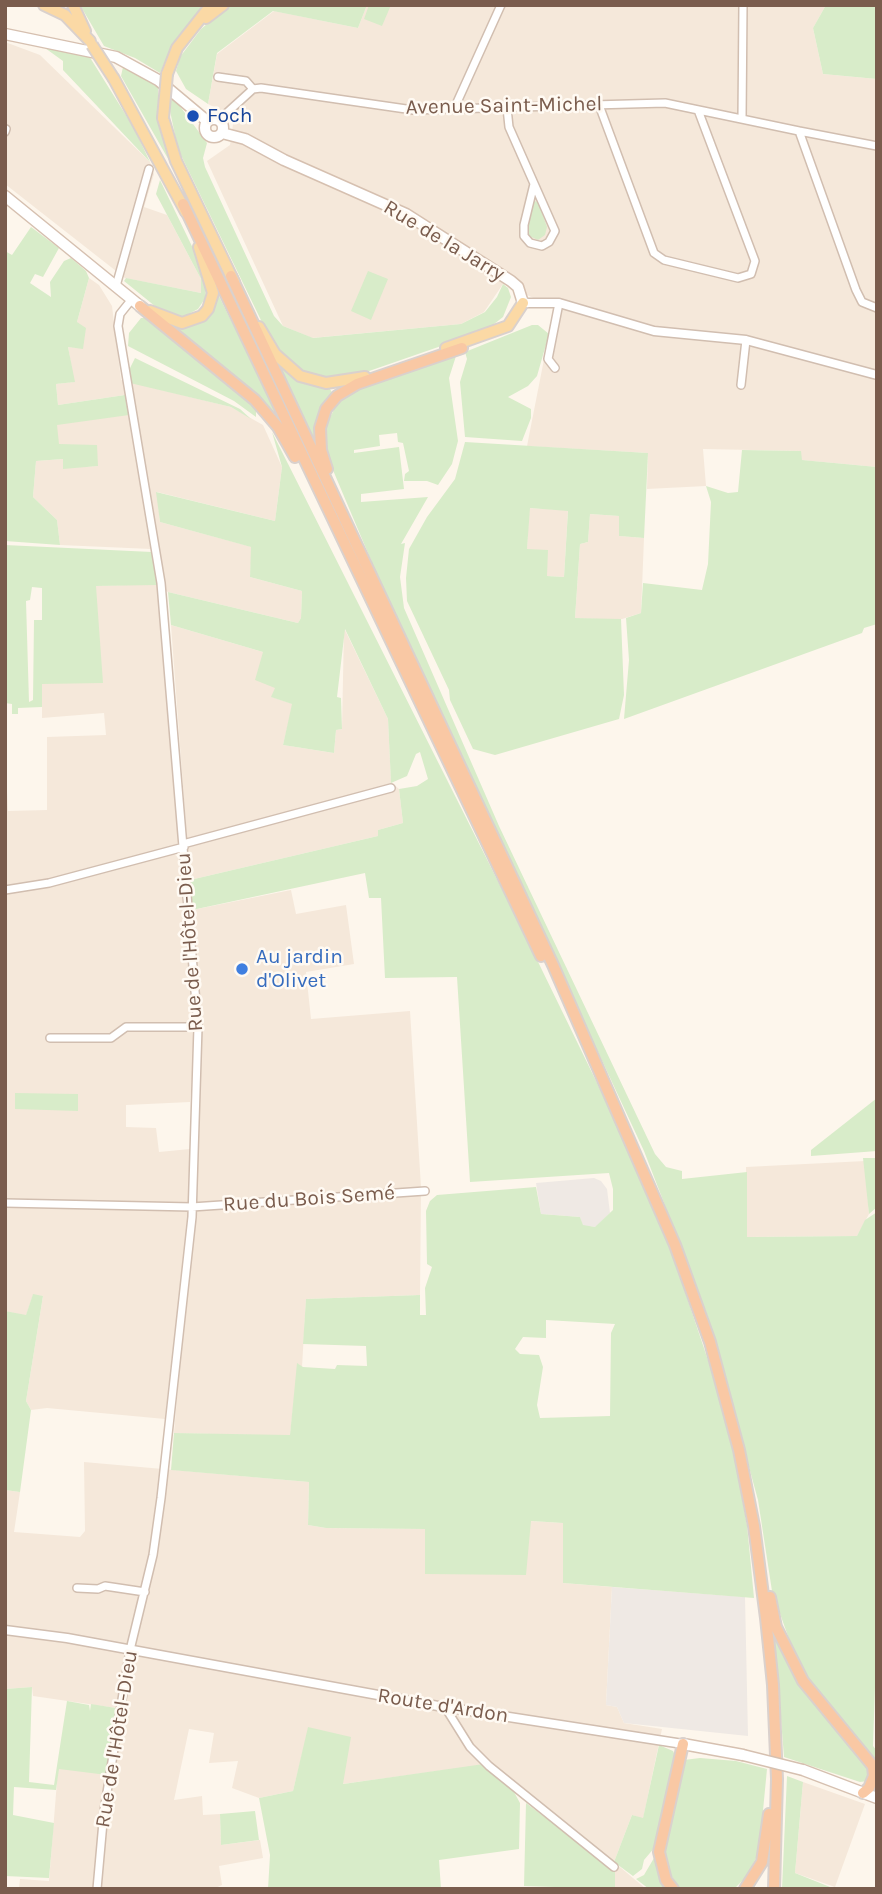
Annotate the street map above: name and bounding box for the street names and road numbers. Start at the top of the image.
street label: Avenue Saint-Michel [405,92,603,120]
street label: Rue de la Jarry [379,195,509,287]
street label: Rue de l'Hôtel-Dieu [171,852,209,1032]
street label: Rue du Bois Semé [222,1180,396,1218]
street label: Rue de l'Hôtel-Dieu [91,1648,143,1830]
street label: Route d'Ardon [376,1683,510,1729]

